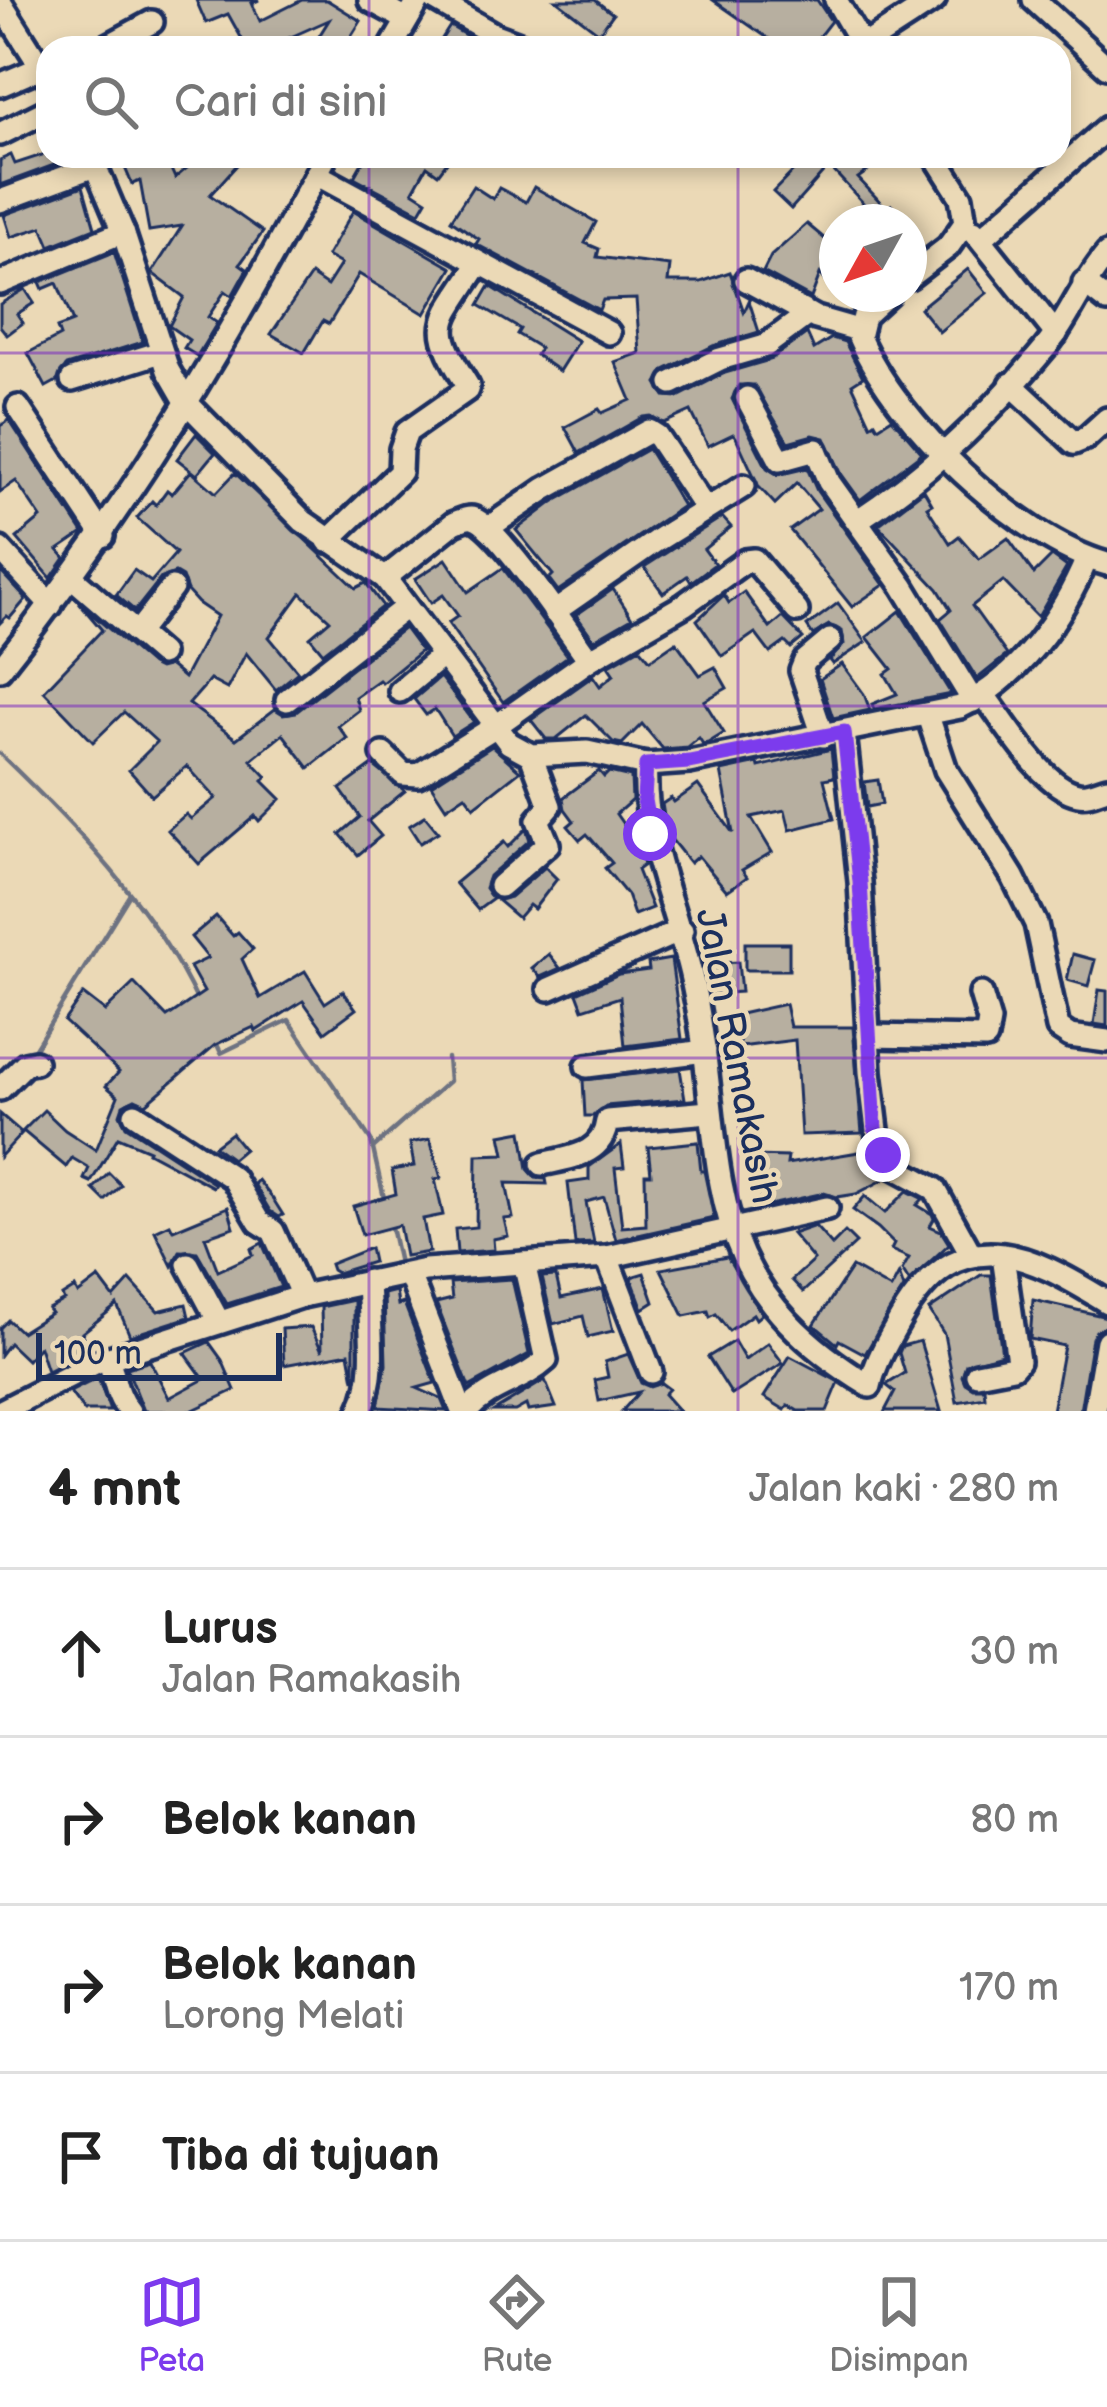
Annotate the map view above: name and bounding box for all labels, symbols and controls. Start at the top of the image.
search box [36,36,1071,168]
icon: search [78,69,144,135]
text: Cari di sini [174,75,388,130]
north arrow [819,204,927,312]
route start [623,807,677,861]
street label: Jalan Ramakasih [684,905,788,1207]
route end [856,1128,910,1182]
scale bar [36,1327,282,1380]
text: 100 m [54,1334,142,1374]
text: 4 mnt [48,1459,181,1520]
text: Jalan kaki · 280 m [749,1466,1059,1513]
text: Lurus [162,1602,278,1657]
icon: ahead [48,1620,114,1686]
text: 30 m [969,1629,1059,1676]
text: Jalan Ramakasih [162,1657,461,1704]
icon: right [48,1788,114,1854]
text: Belok kanan [162,1793,417,1848]
text: 80 m [971,1797,1059,1844]
text: Belok kanan [162,1938,417,1993]
icon: right [48,1956,114,2022]
text: 170 m [959,1965,1059,2012]
text: Lorong Melati [162,1993,404,2040]
icon: arrive [48,2124,114,2190]
text: Tiba di tujuan [162,2129,440,2184]
tab: Peta [138,2269,205,2381]
tab: Rute [482,2269,552,2381]
tab: Disimpan [829,2269,969,2381]

